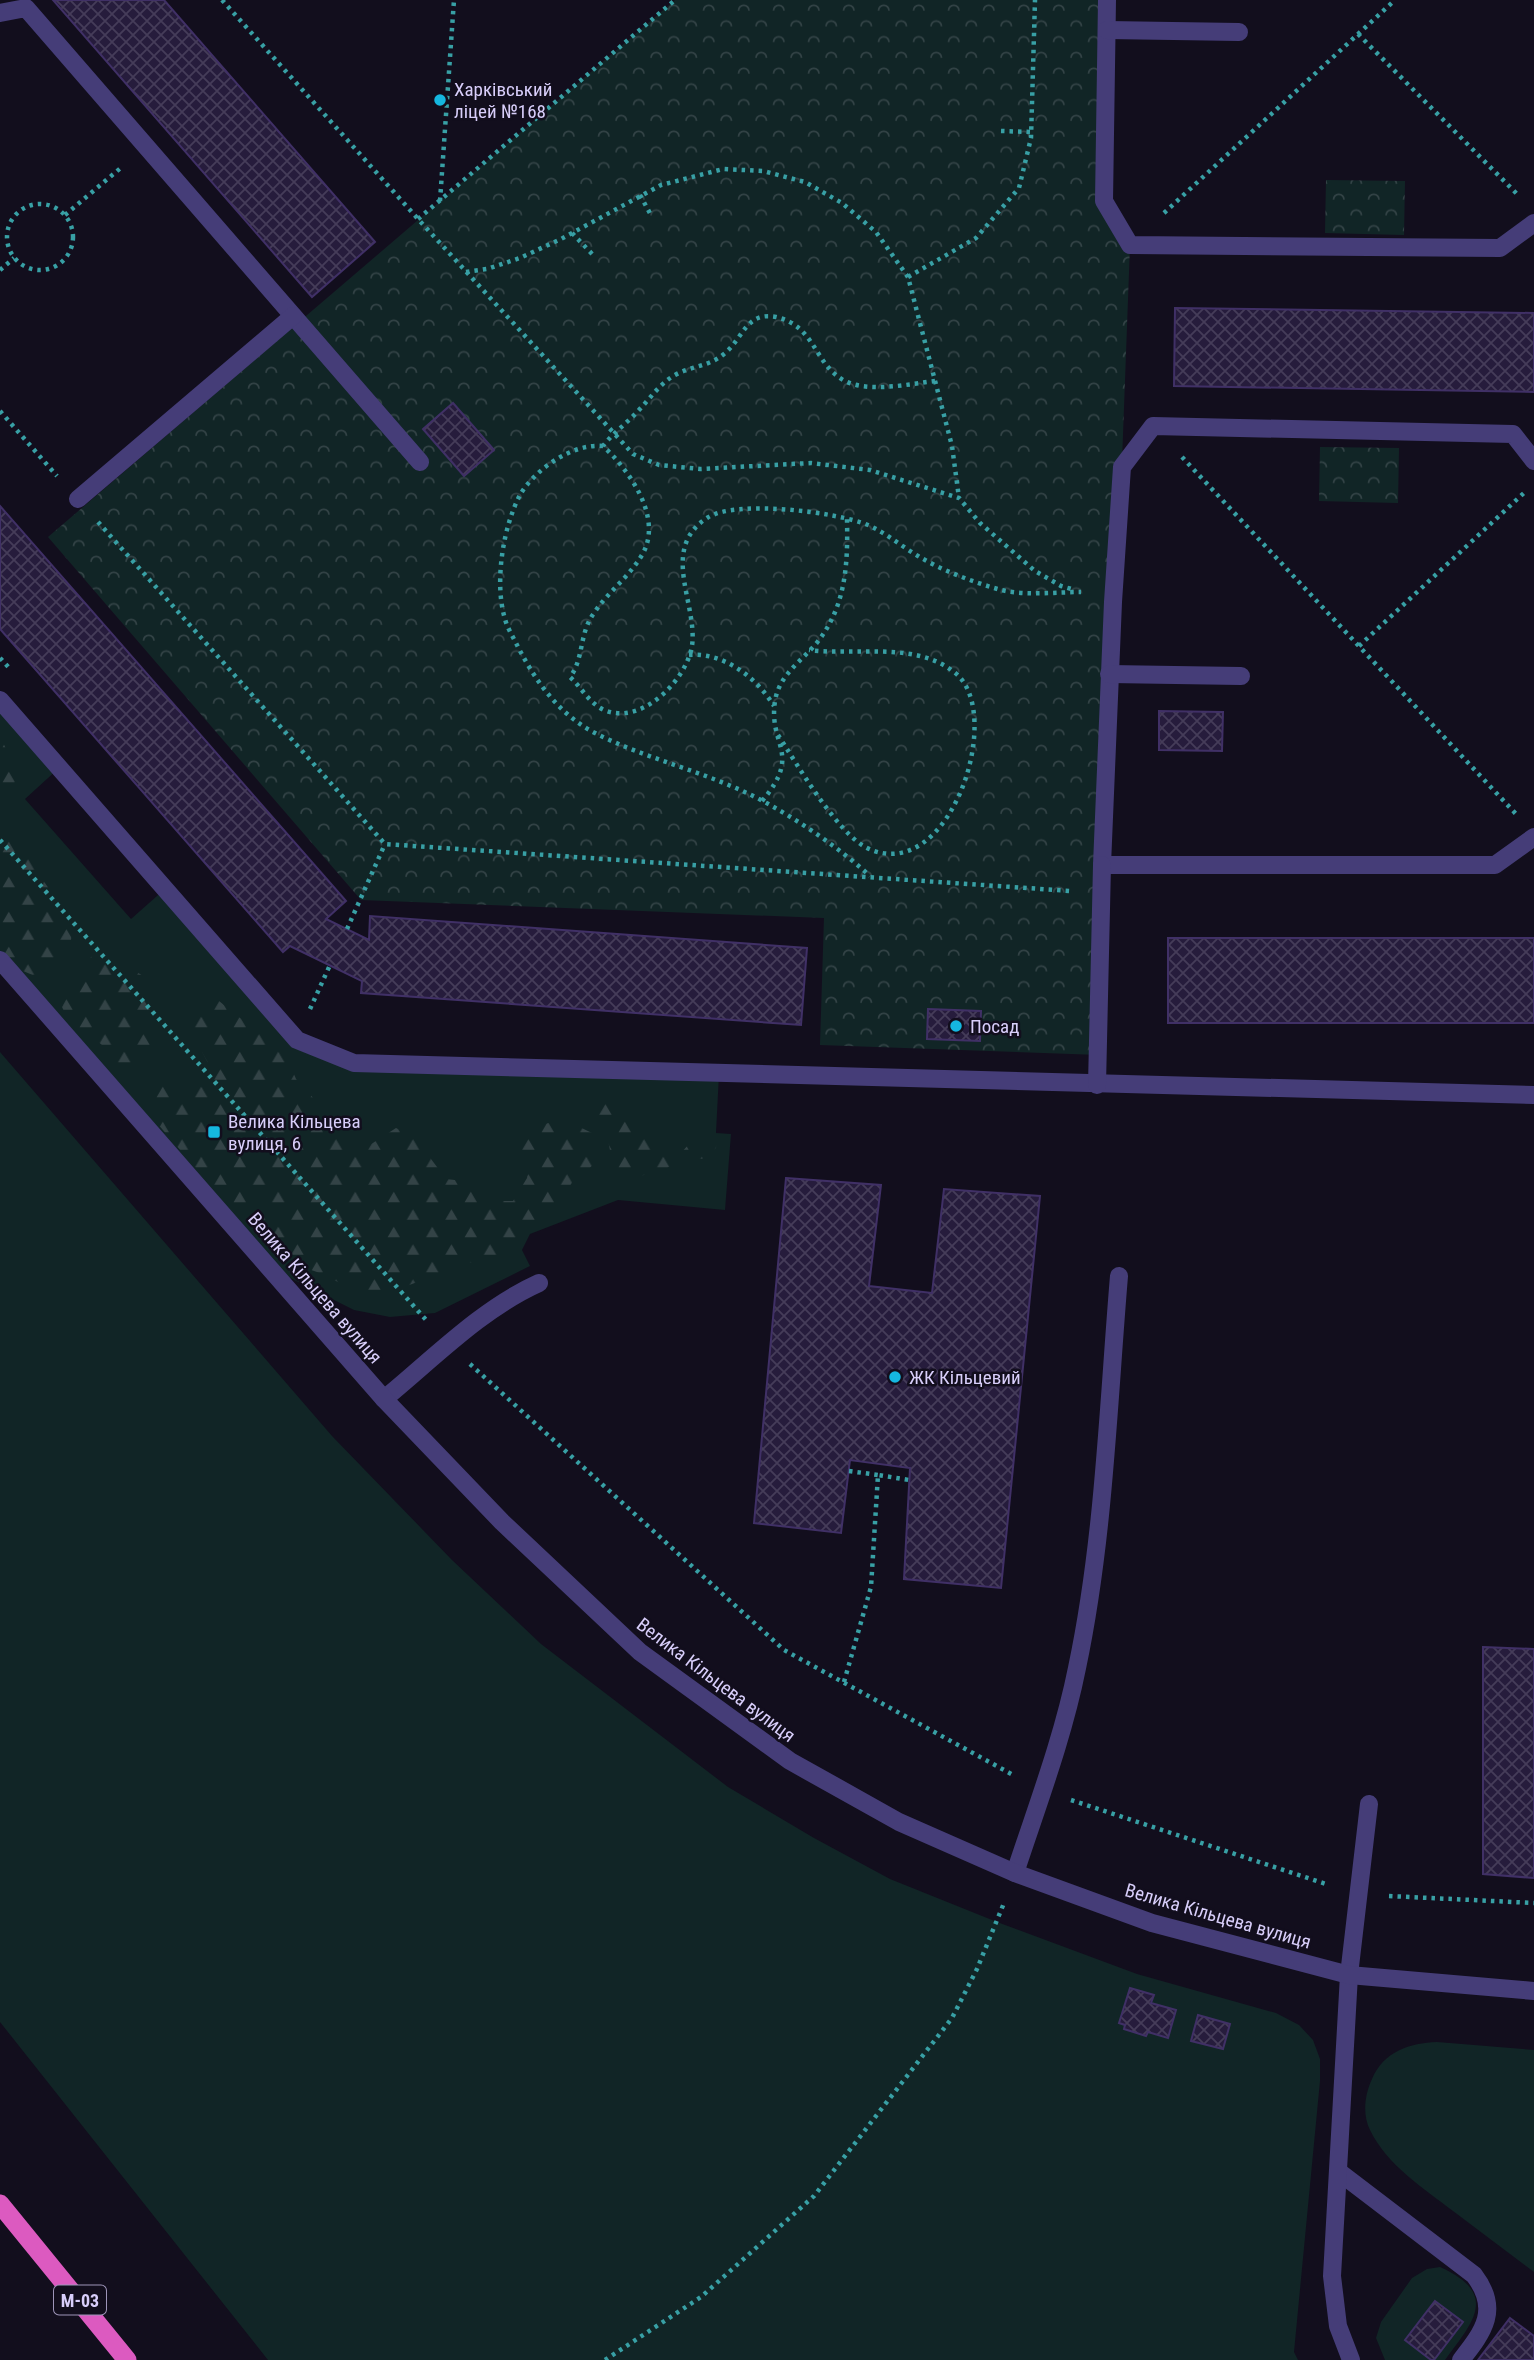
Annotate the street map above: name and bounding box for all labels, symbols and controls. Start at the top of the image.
place label: Харківський ліцей №168 [454,78,552,123]
marker: Харківський ліцей №168 [432,92,448,108]
place label: Посад [970,1015,1019,1038]
marker: Посад [948,1018,964,1034]
place label: Велика Кільцева вулиця, 6 [228,1110,361,1155]
marker: Велика Кільцева вулиця, 6 [206,1124,222,1140]
street label: Велика Кільцева вулиця [243,1208,387,1368]
place label: ЖК Кільцевий [909,1366,1021,1389]
marker: ЖК Кільцевий [887,1369,903,1385]
street label: Велика Кільцева вулиця [632,1613,800,1747]
street label: Велика Кільцева вулиця [1122,1878,1314,1954]
road number: М-03 [54,2286,106,2314]

